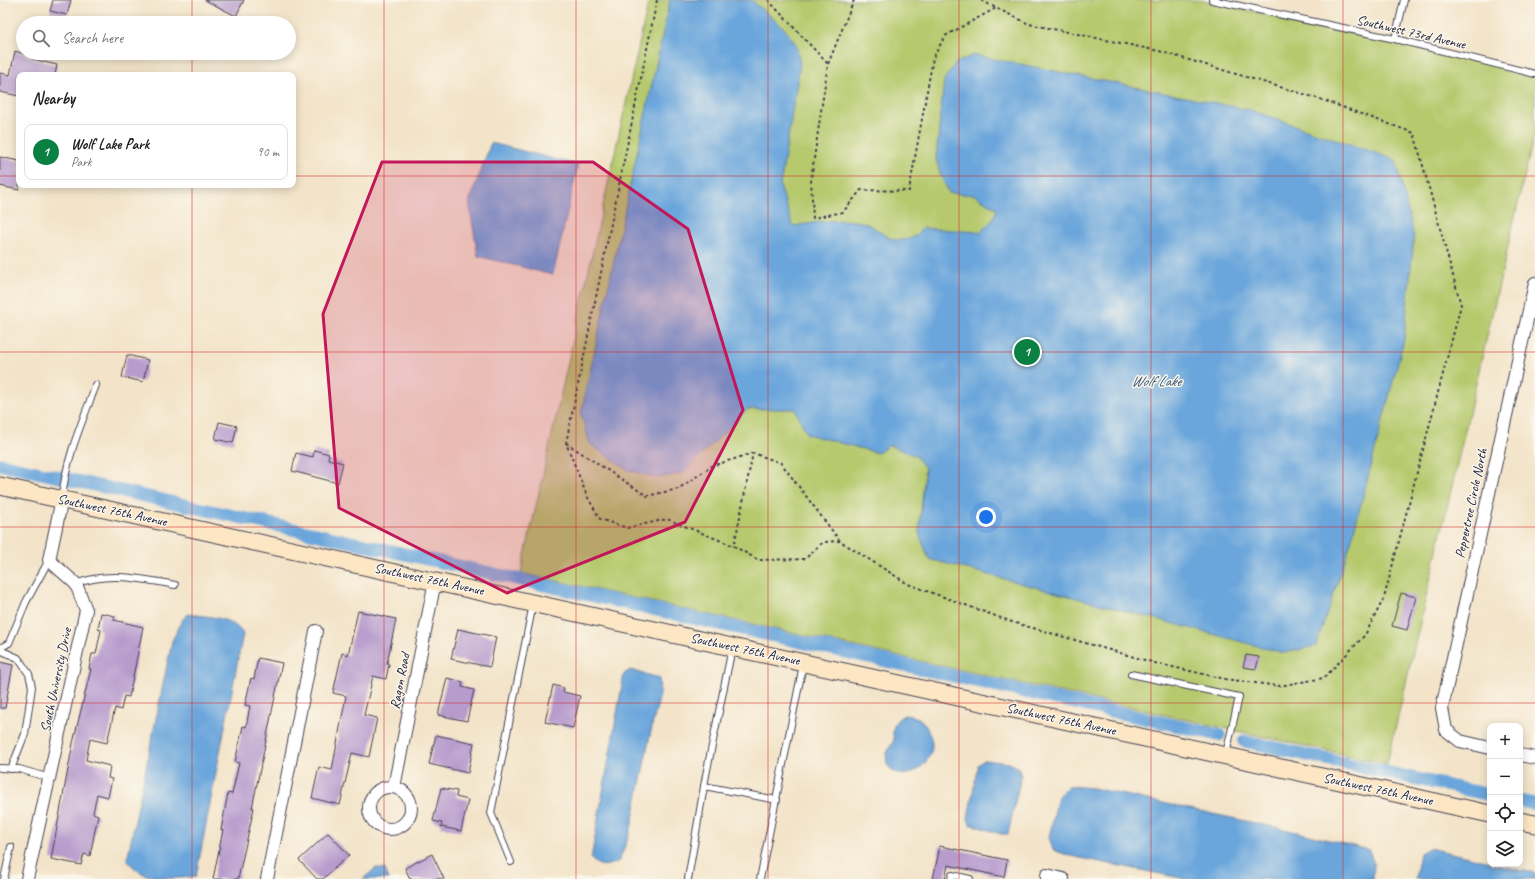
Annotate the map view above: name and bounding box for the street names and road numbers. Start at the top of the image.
street label: Southwest 73rd Avenue [1355,11,1468,53]
street label: Peppertree Circle North [1451,446,1491,560]
street label: Southwest 76th Avenue [56,490,170,530]
street label: Southwest 76th Avenue [373,559,487,599]
street label: South University Drive [37,625,76,734]
street label: Southwest 76th Avenue [689,629,803,669]
street label: Ragon Road [386,649,414,710]
street label: Southwest 76th Avenue [1005,699,1119,739]
street label: Southwest 76th Avenue [1322,769,1436,809]

